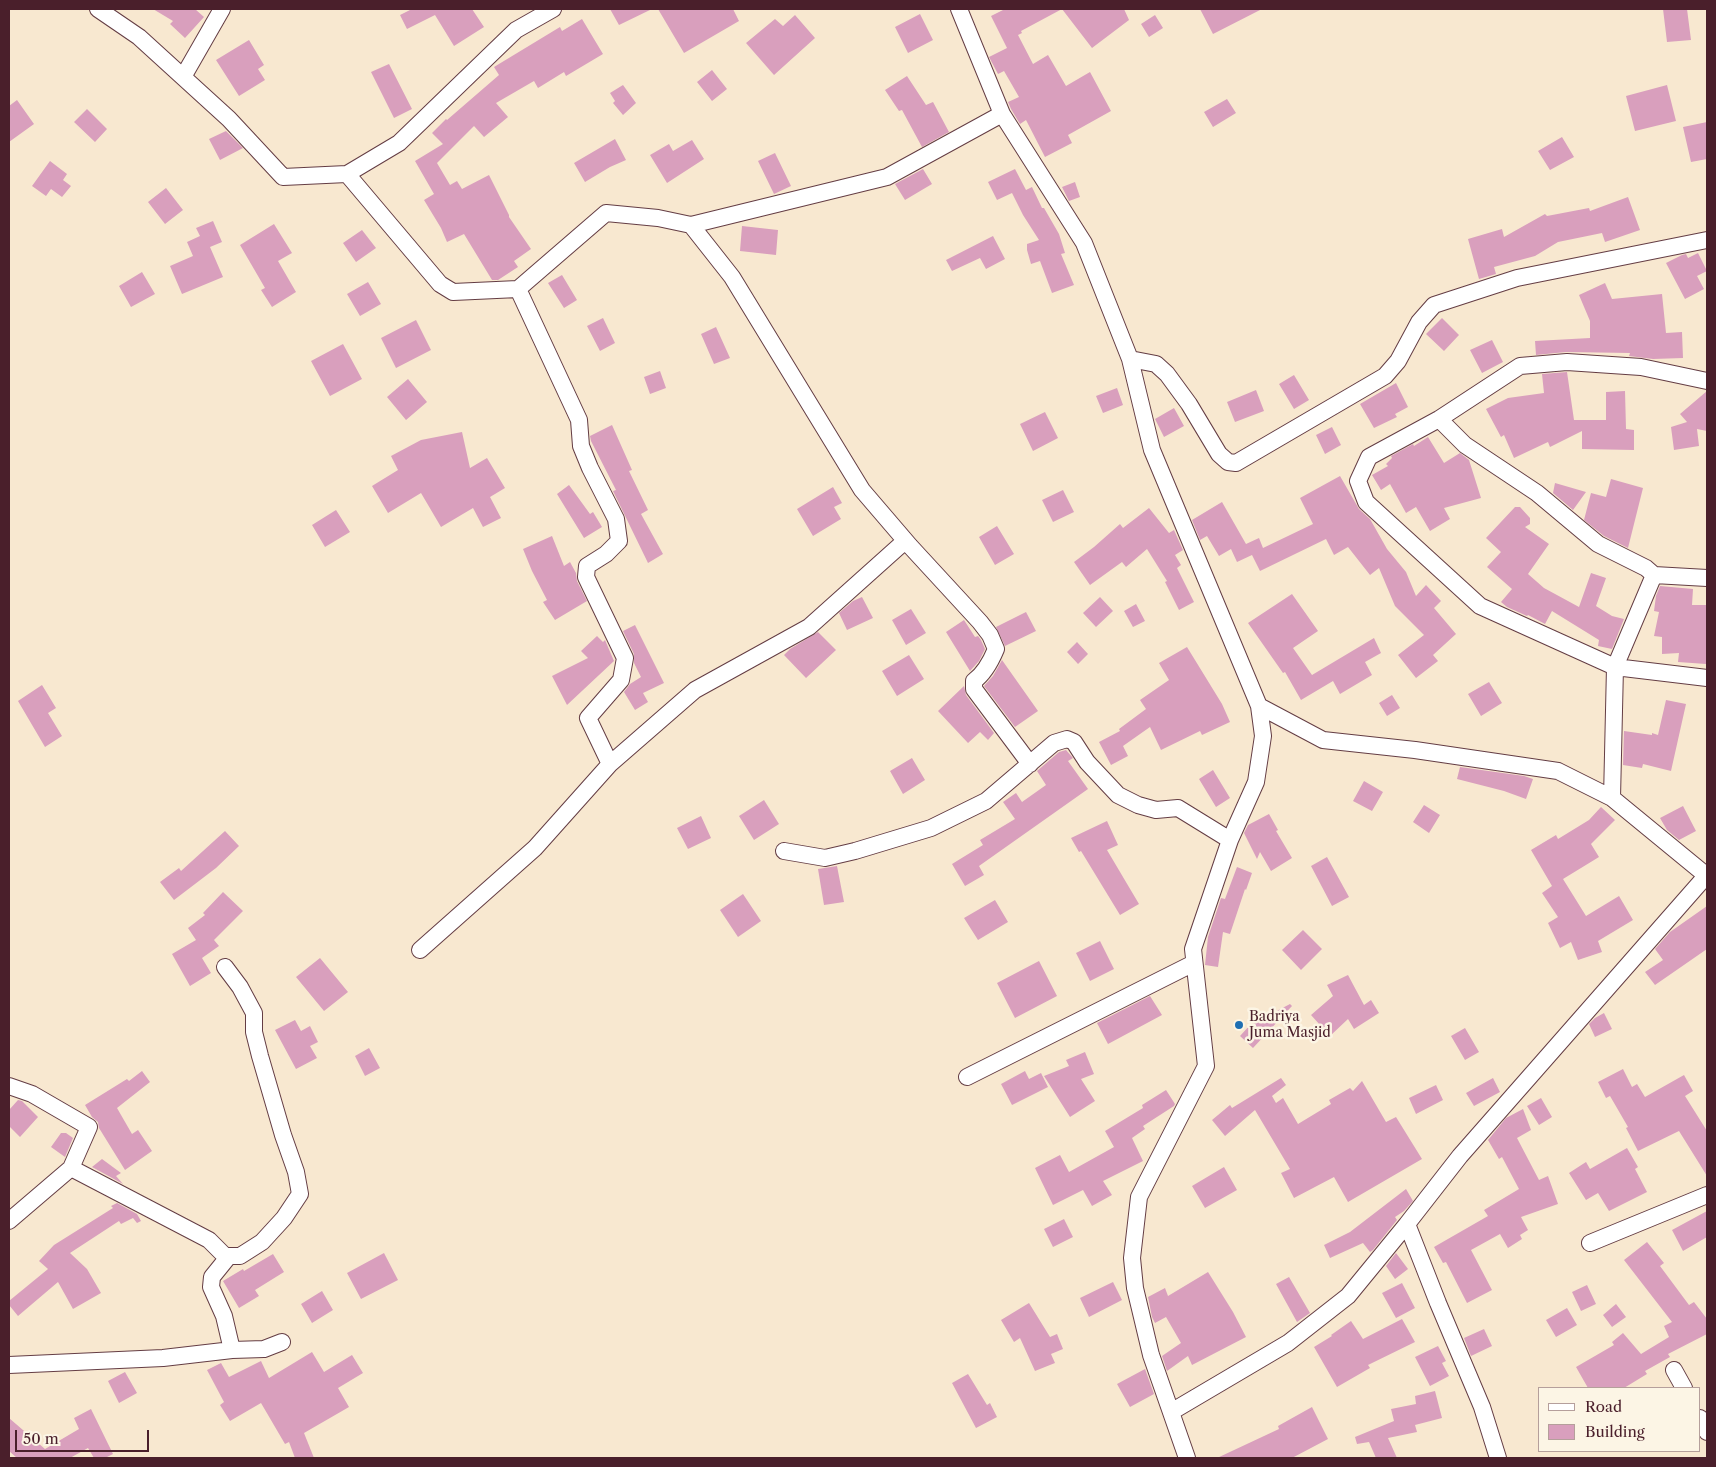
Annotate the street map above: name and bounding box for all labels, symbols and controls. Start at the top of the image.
place label: Badriya Juma Masjid [1249,1009,1331,1042]
marker: Badriya Juma Masjid [1233,1019,1245,1031]
legend [1538,1387,1701,1452]
text: Road [1585,1397,1622,1416]
scale bar [18,1420,151,1452]
text: Building [1585,1422,1645,1441]
text: 50 m [23,1429,59,1448]

